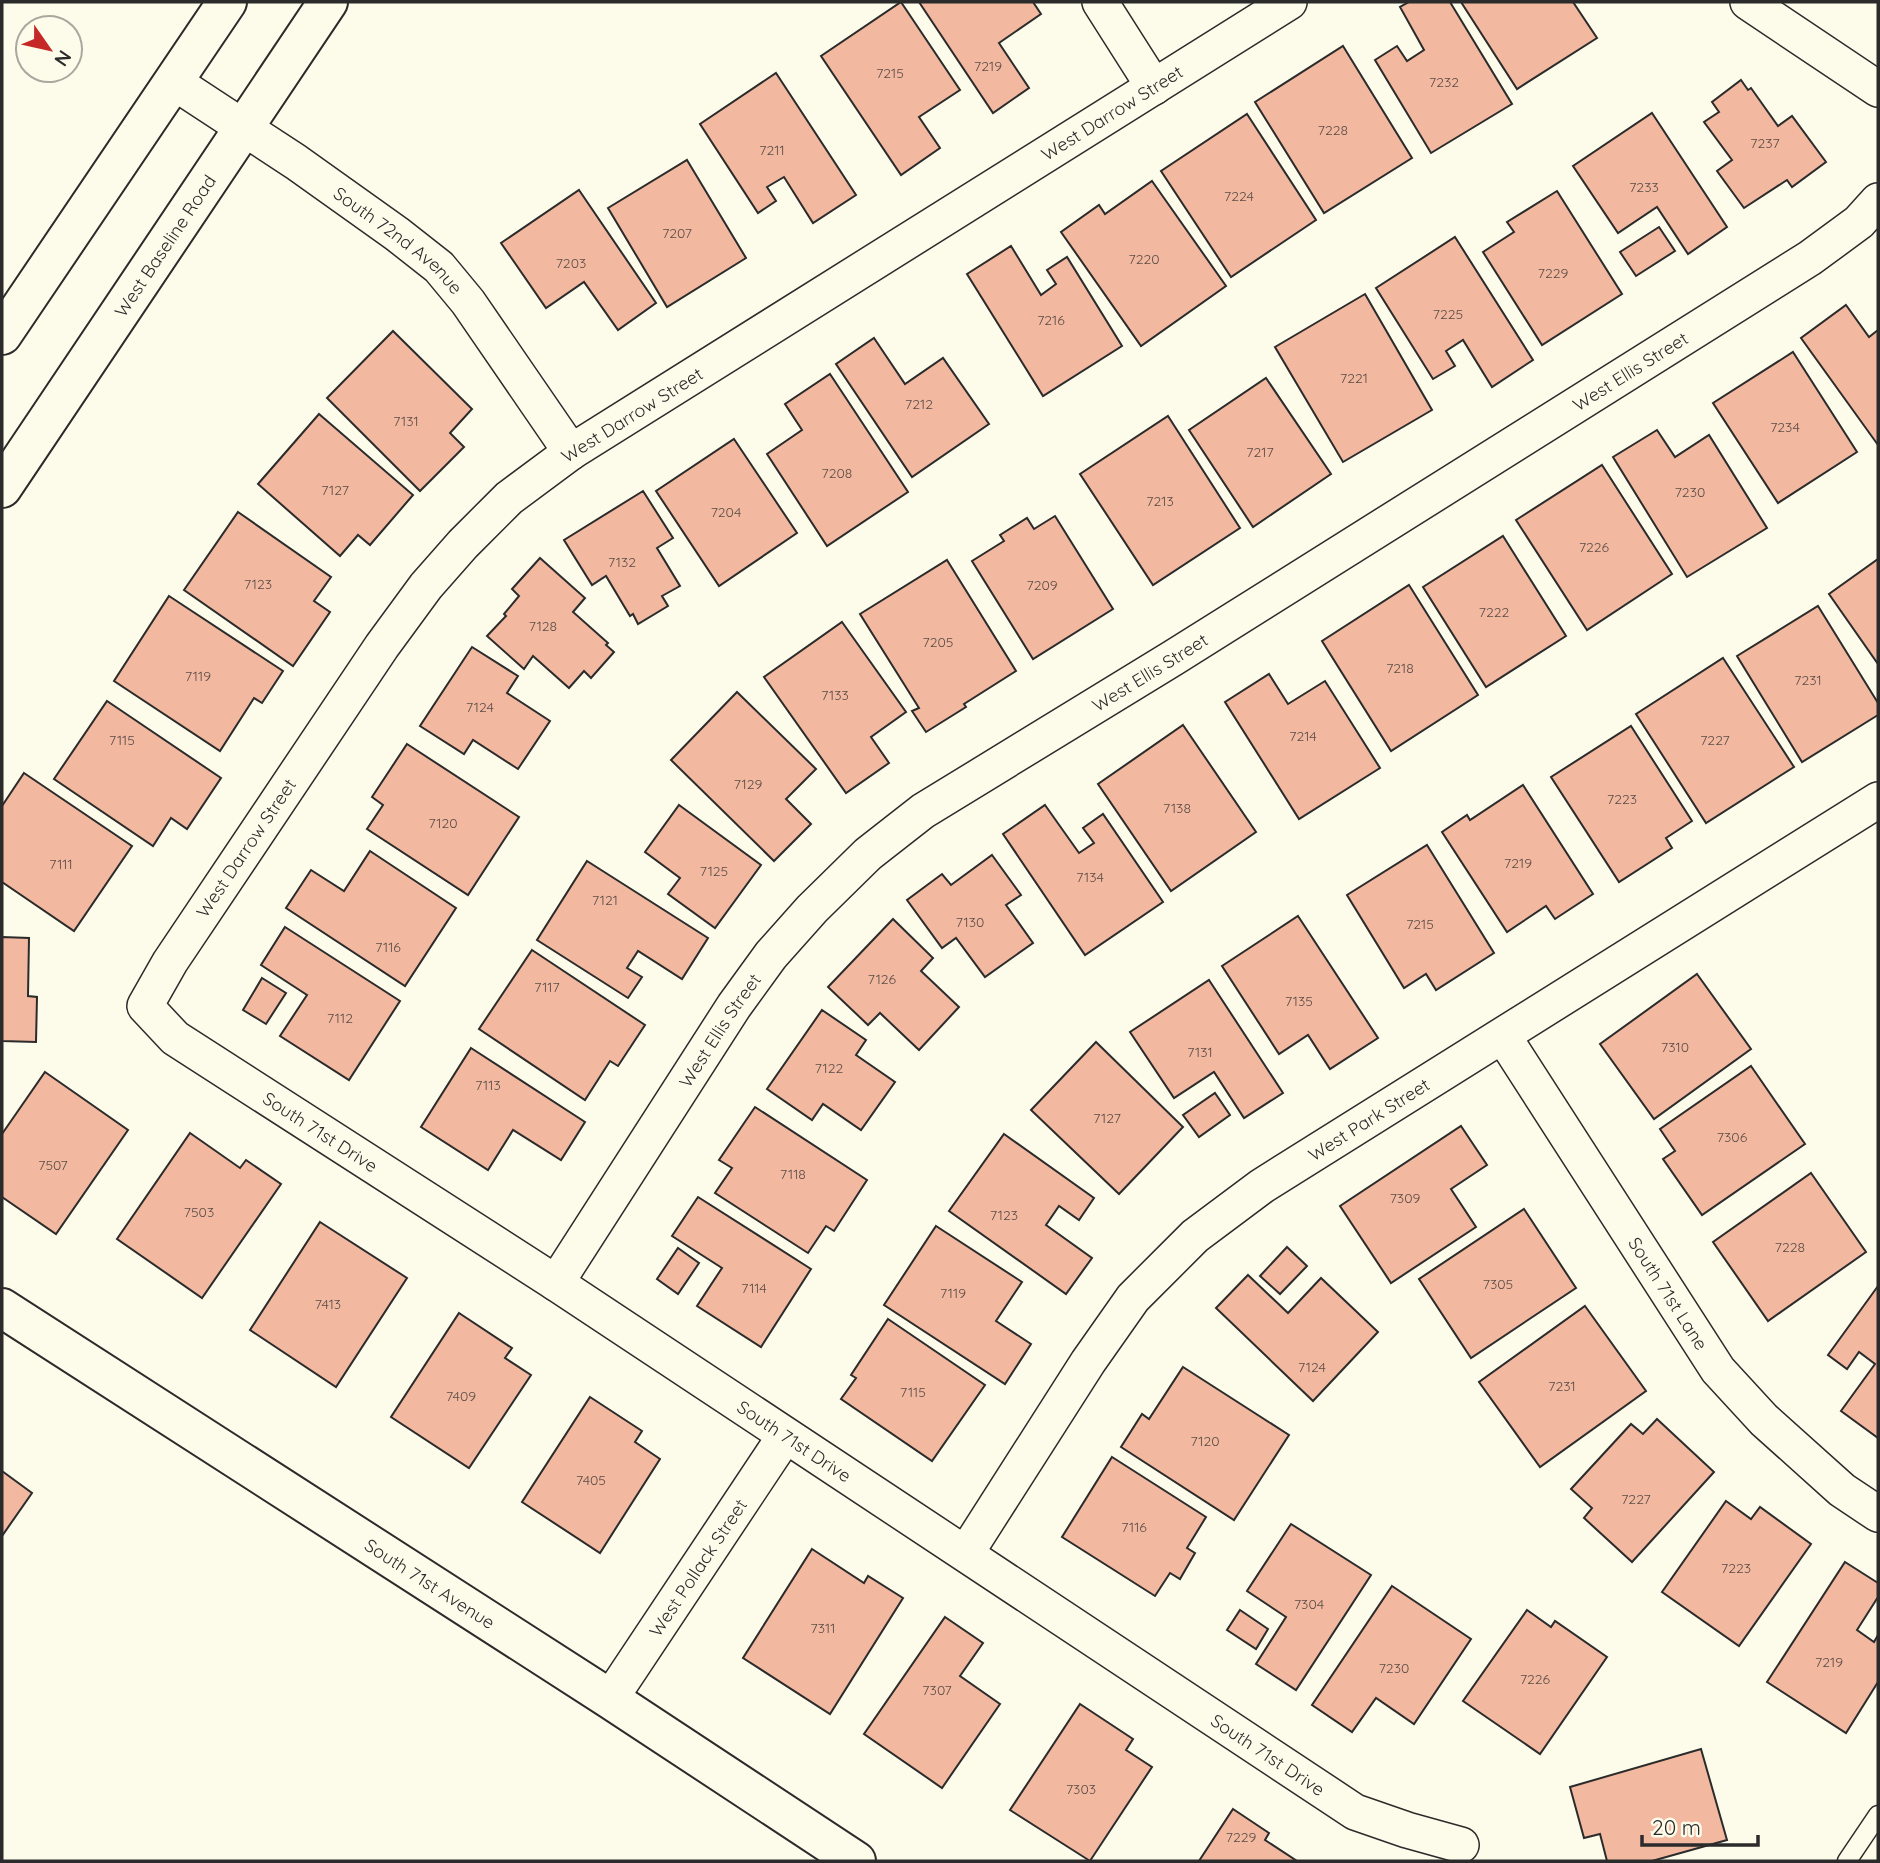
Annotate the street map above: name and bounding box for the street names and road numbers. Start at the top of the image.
street label: West Darrow Street [1037,60,1187,166]
street label: West Baseline Road [109,170,221,321]
street label: South 72nd Avenue [329,181,468,299]
street label: West Ellis Street [1568,326,1692,416]
street label: West Darrow Street [557,362,707,468]
street label: West Ellis Street [1088,628,1212,716]
street label: West Darrow Street [191,774,301,922]
street label: West Ellis Street [673,969,765,1091]
street label: West Park Street [1304,1073,1434,1166]
street label: South 71st Drive [259,1086,382,1177]
street label: South 71st Lane [1624,1232,1713,1354]
street label: South 71st Drive [733,1395,856,1487]
street label: West Pollack Street [643,1494,752,1641]
street label: South 71st Avenue [361,1533,500,1634]
street label: South 71st Drive [1207,1708,1330,1801]

